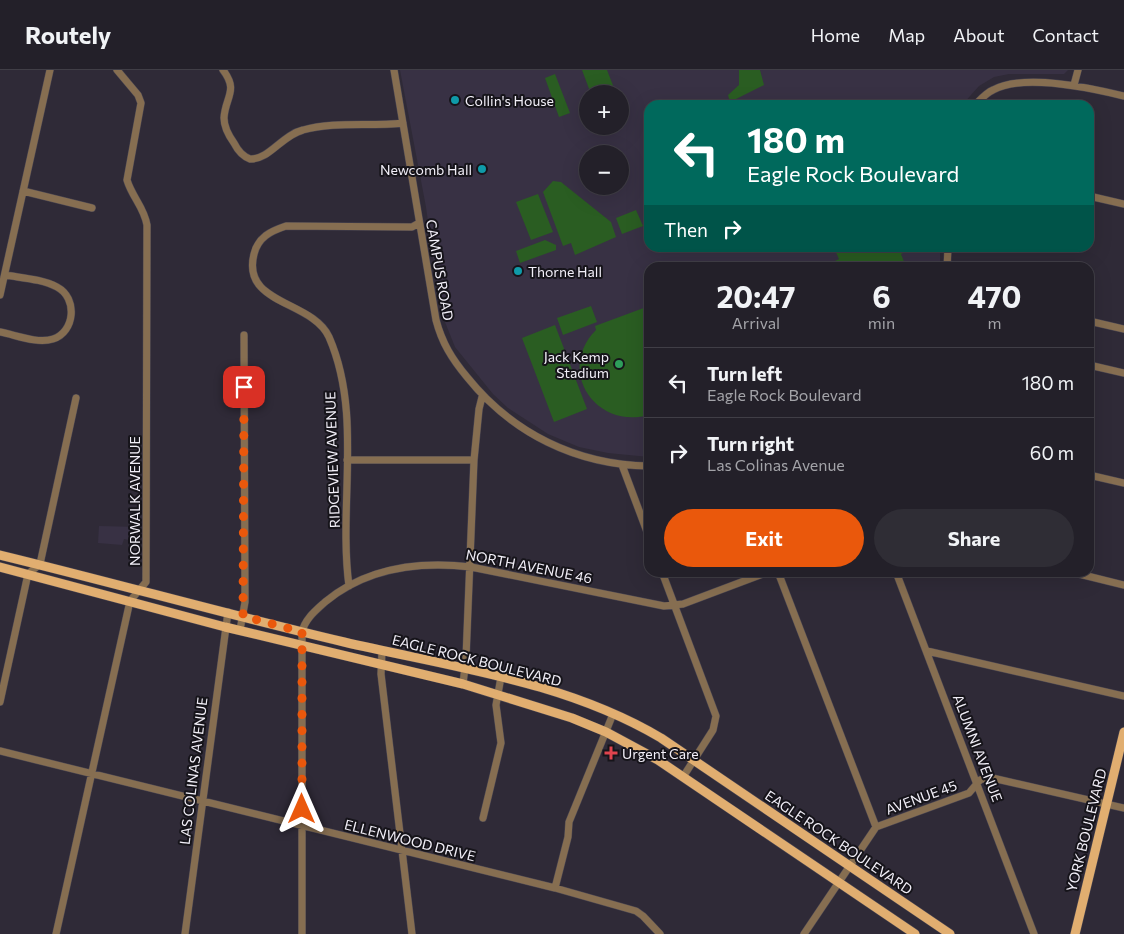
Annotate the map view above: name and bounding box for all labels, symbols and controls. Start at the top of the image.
text: Routely [25,20,111,49]
text: Home [811,24,860,46]
text: Map [888,24,925,46]
text: About [953,24,1005,46]
text: Contact [1033,24,1099,46]
map controls [579,85,629,195]
button: + [579,85,629,135]
place label: Collin's House [465,92,554,109]
marker: Collin's House [449,94,461,106]
text: 180 m [747,117,845,160]
icon: left [664,120,729,185]
button: − [579,145,629,195]
text: Eagle Rock Boulevard [747,160,959,187]
place label: Newcomb Hall [380,161,472,178]
marker: Newcomb Hall [476,163,488,175]
icon: right [718,215,746,243]
street label: CAMPUS ROAD [423,218,457,322]
text: Then [664,218,708,241]
place label: Thorne Hall [528,263,602,280]
marker: Thorne Hall [512,265,524,277]
text: 20:47 [716,277,795,314]
text: 6 [872,277,891,314]
text: 470 [968,277,1022,314]
text: Arrival [732,313,780,332]
text: min [868,313,895,332]
text: m [988,313,1002,332]
place label: Jack Kemp Stadium [544,348,609,381]
marker: Jack Kemp Stadium [613,358,625,370]
text: Turn left [707,362,782,385]
pin [223,366,265,408]
icon: left [664,369,692,397]
text: 180 m [1022,371,1074,394]
icon: arrive [230,373,258,401]
text: Eagle Rock Boulevard [707,385,861,404]
street label: RIDGEVIEW AVENUE [321,391,343,529]
text: Turn right [707,432,794,455]
street label: NORWALK AVENUE [126,436,143,566]
icon: right [664,439,692,467]
text: 60 m [1030,441,1074,464]
text: Las Colinas Avenue [707,455,845,474]
button: Exit [664,509,864,567]
button: Share [874,509,1074,567]
street label: NORTH AVENUE 46 [464,545,594,587]
street label: EAGLE ROCK BOULEVARD [390,631,564,689]
street label: ALUMNI AVENUE [950,692,1006,804]
street label: LAS COLINAS AVENUE [176,696,210,846]
place label: Urgent Care [622,745,699,762]
marker: Urgent Care [604,746,618,760]
street label: YORK BOULEVARD [1062,767,1110,893]
street label: AVENUE 45 [883,776,959,818]
position arrow [275,782,327,834]
street label: EAGLE ROCK BOULEVARD [762,786,916,898]
street label: ELLENWOOD DRIVE [343,815,477,865]

